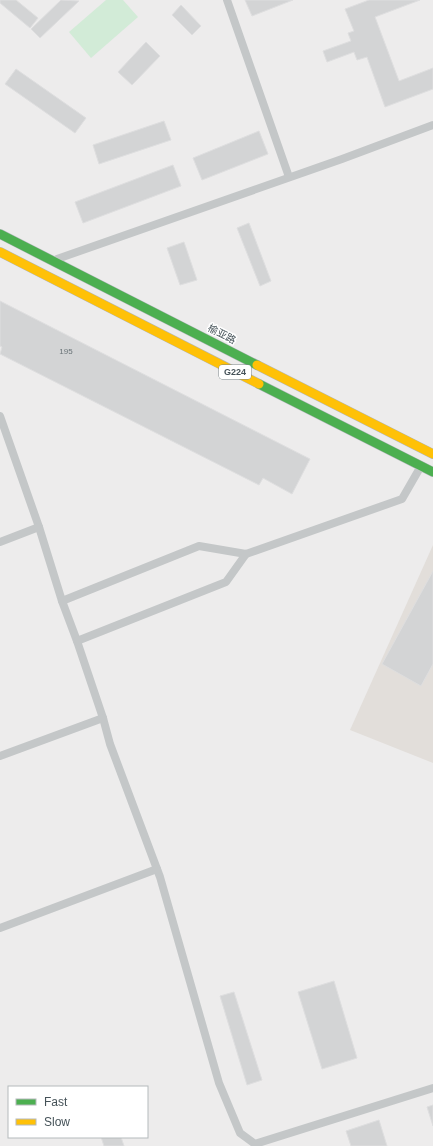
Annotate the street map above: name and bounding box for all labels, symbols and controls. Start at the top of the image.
street label: 榆亚路 [206,322,238,346]
house number: 195 [59,347,73,356]
road number: G224 [219,365,251,379]
legend [8,1086,148,1138]
text: Fast [44,1095,68,1109]
text: Slow [44,1115,70,1129]

